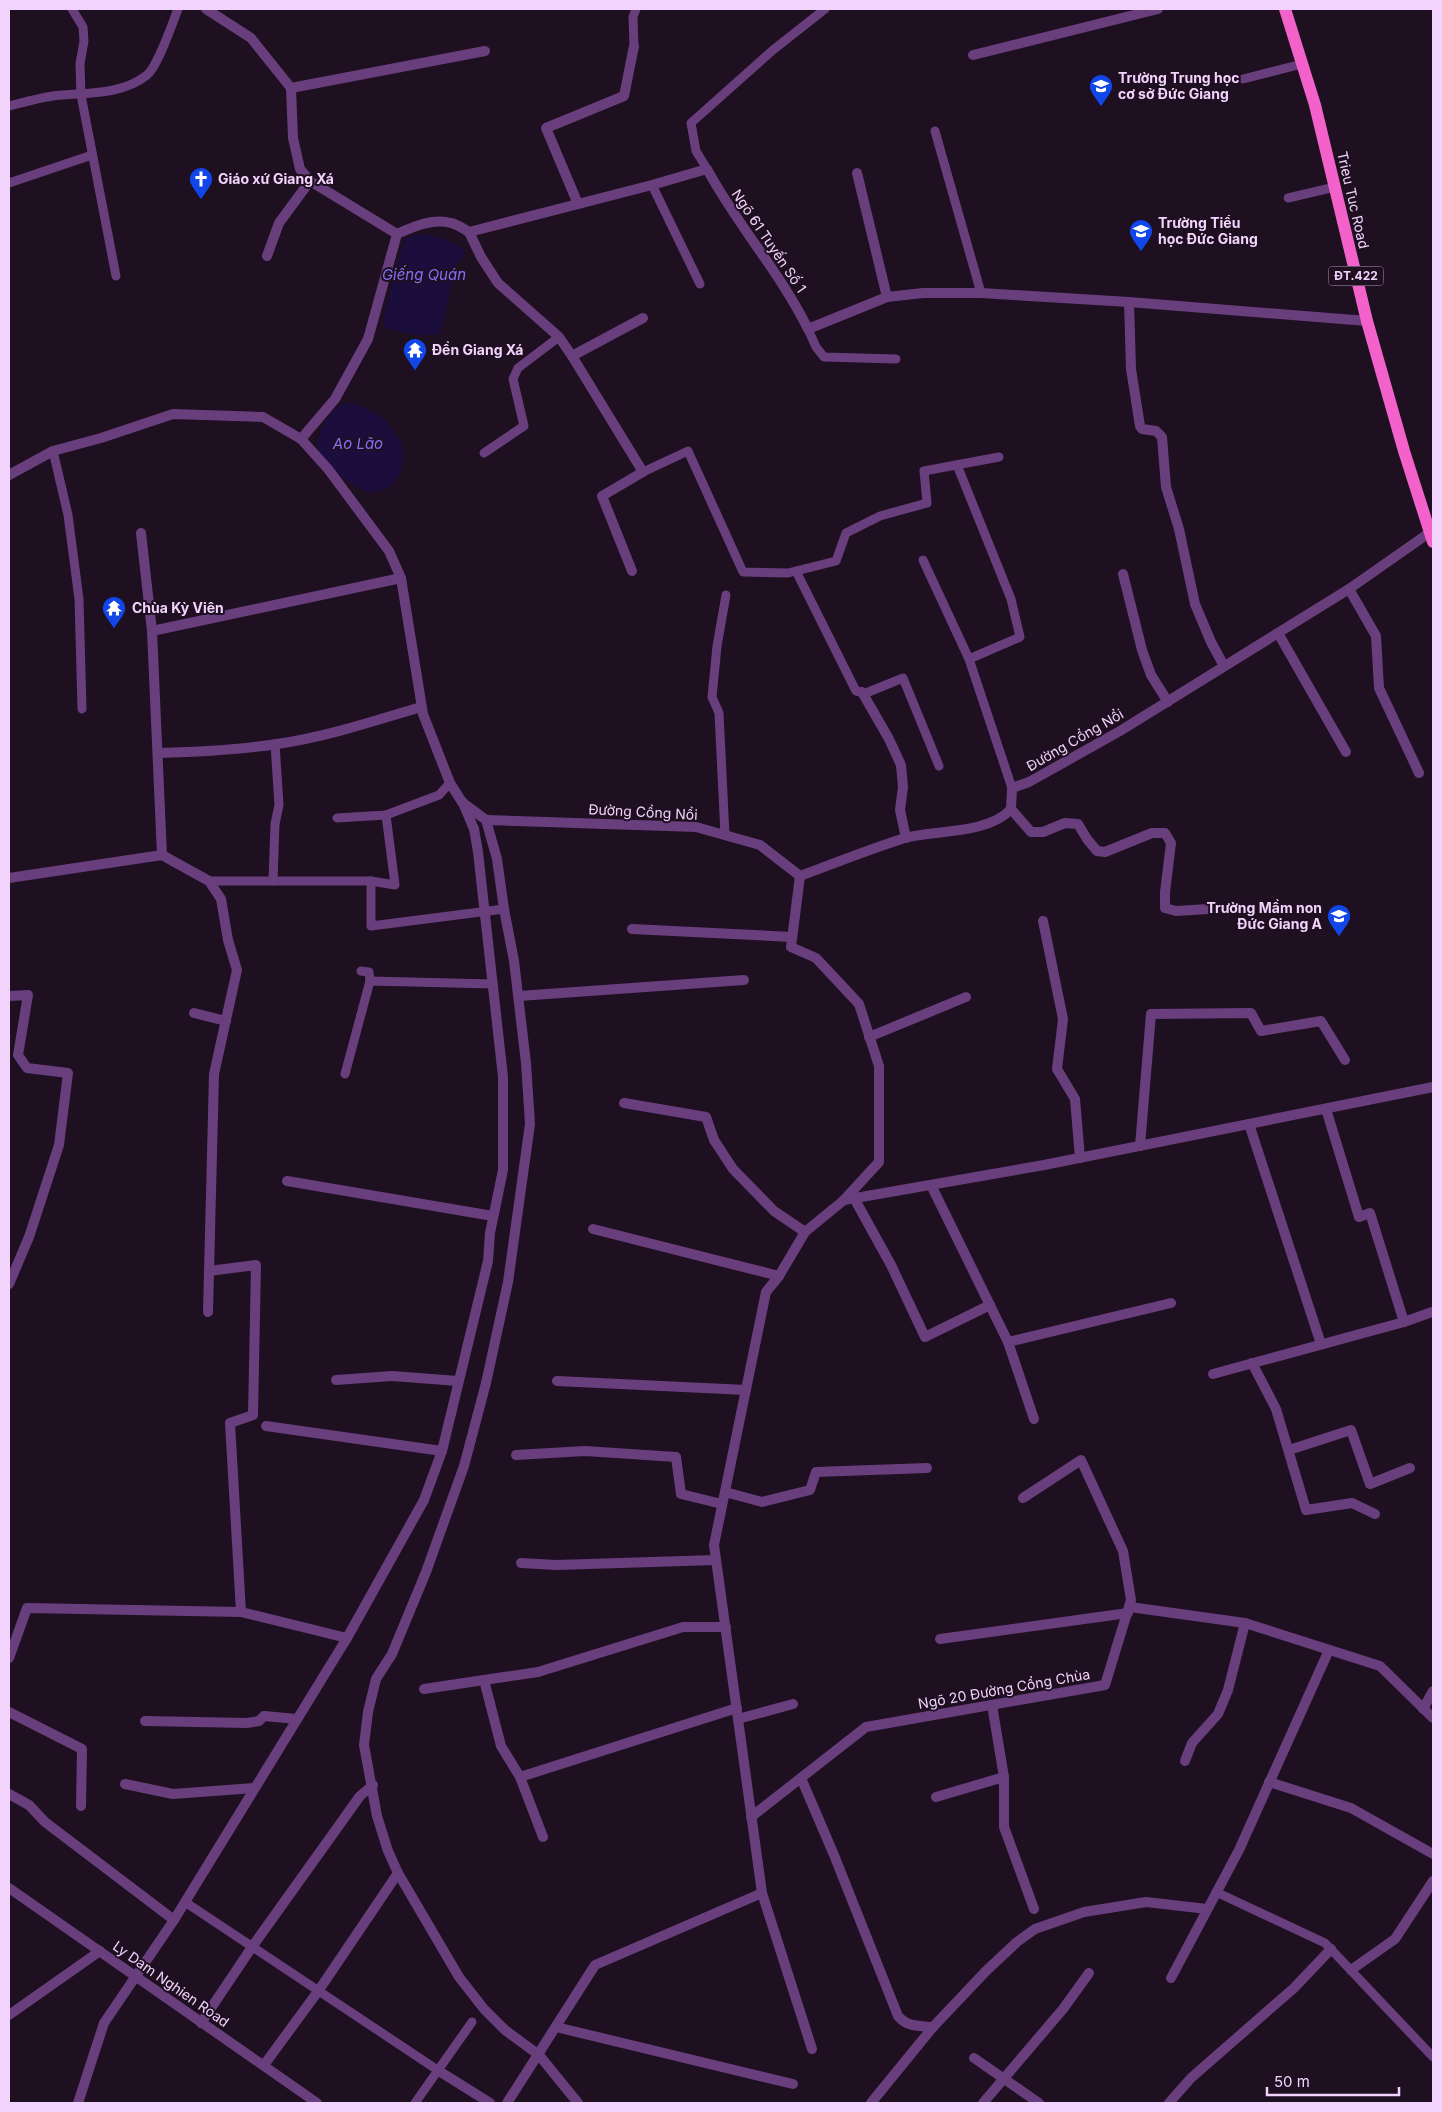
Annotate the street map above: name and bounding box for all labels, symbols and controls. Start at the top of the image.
place label: Trường Trung học cơ sở Đức Giang [1118,69,1240,102]
school or university icon: Trường Trung học cơ sở Đức Giang [1088,73,1114,107]
street label: Trieu Tuc Road [1334,150,1373,250]
church icon: Giáo xứ Giang Xá [188,166,214,200]
place label: Giáo xứ Giang Xá [218,170,334,187]
street label: Ngõ 61 Tuyến Số 1 [729,186,810,296]
place label: Trường Tiểu học Đức Giang [1158,214,1258,247]
school or university icon: Trường Tiểu học Đức Giang [1128,218,1154,252]
water label: Giếng Quán [382,265,466,284]
road number: ĐT.422 [1328,266,1384,286]
temple icon: Đền Giang Xá [402,337,428,371]
place label: Đền Giang Xá [432,341,523,358]
water label: Ao Lão [332,434,383,453]
temple icon: Chùa Kỳ Viên [101,595,127,629]
place label: Chùa Kỳ Viên [132,599,224,616]
street label: Đường Cổng Nổi [1023,705,1126,774]
street label: Đường Cổng Nổi [588,800,698,823]
place label: Trường Mầm non Đức Giang A [1207,899,1323,932]
school or university icon: Trường Mầm non Đức Giang A [1326,903,1352,937]
street label: Ngõ 20 Đường Cổng Chùa [917,1665,1091,1712]
street label: Ly Dam Nghien Road [110,1937,233,2030]
scale bar [1267,2064,1400,2096]
text: 50 m [1274,2072,1310,2091]

